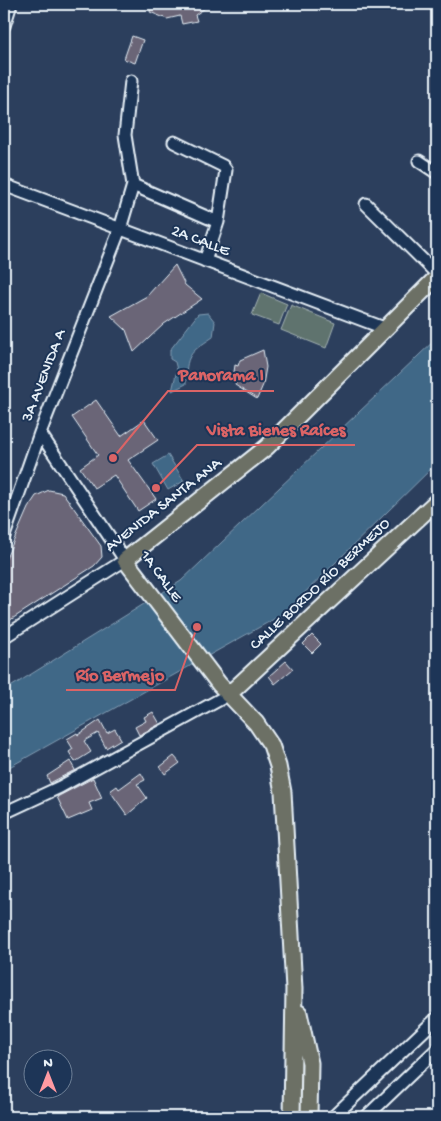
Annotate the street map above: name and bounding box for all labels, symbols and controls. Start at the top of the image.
street label: 2A CALLE [168,222,233,262]
street label: 3A AVENIDA A [18,326,72,426]
callout: Panorama I [168,358,274,391]
text: Panorama I [177,366,264,387]
callout: Vista Bienes Raíces [197,412,355,445]
text: Vista Bienes Raíces [206,421,347,442]
street label: AVENIDA SANTA ANA [102,454,227,557]
street label: CALLE BORDO RÍO BERMEJO [246,514,395,655]
street label: 1A CALLE [134,547,186,607]
callout: Río Bermejo [66,657,175,690]
text: Río Bermejo [75,666,165,687]
north arrow [22,1048,72,1098]
text: N [43,1055,53,1072]

